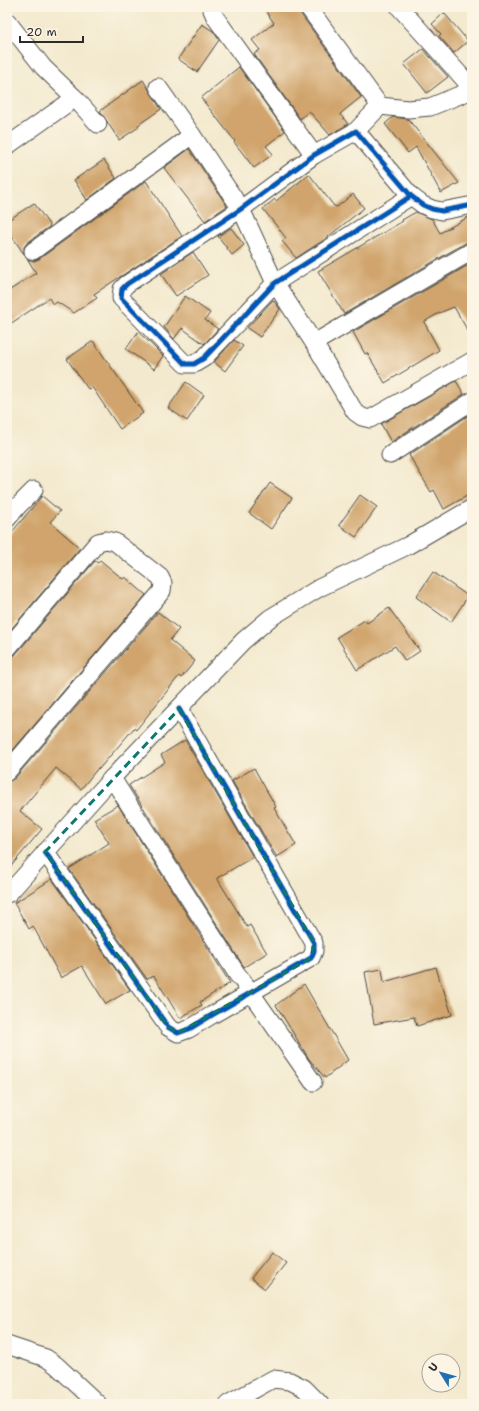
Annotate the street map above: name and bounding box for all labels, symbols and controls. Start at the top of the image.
scale bar [20,18,83,44]
text: 20 m [26,24,57,40]
north arrow [421,1353,461,1393]
text: U [425,1360,442,1375]

